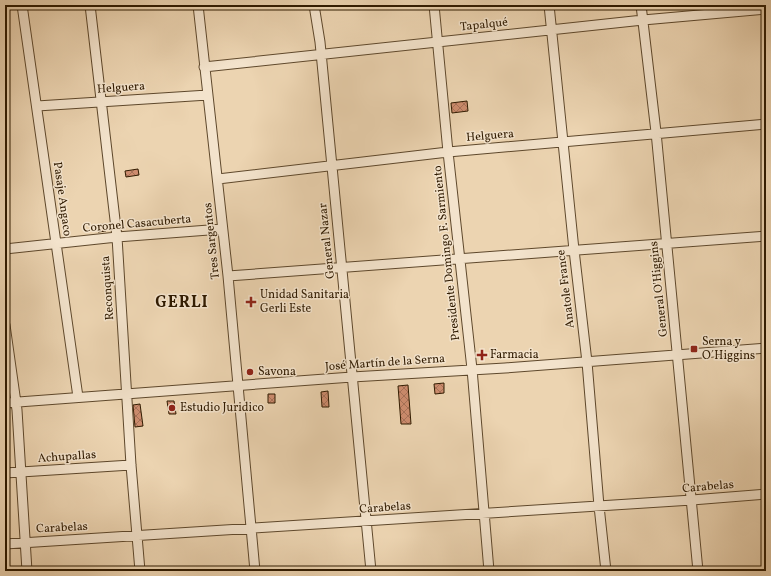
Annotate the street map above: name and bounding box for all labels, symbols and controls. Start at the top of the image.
street label: Tapalqué [459,15,509,35]
street label: Helguera [97,78,145,98]
street label: Helguera [465,126,515,146]
street label: Pasaje Angaco [49,161,75,237]
street label: Presidente Domingo F. Sarmiento [430,165,464,341]
street label: Tres Sargentos [200,202,224,280]
street label: General Nazar [315,202,339,280]
street label: Coronel Casacuberta [82,211,192,237]
street label: General O'Higgins [646,240,672,338]
street label: Anatole France [553,249,579,329]
street label: Reconquista [98,255,118,321]
place label: Unidad Sanitaria Gerli Este [260,287,349,317]
district label: GERLI [155,292,209,314]
marker: Unidad Sanitaria Gerli Este [245,296,257,308]
place label: Serna y O´Higgins [702,334,755,364]
marker: Serna y O´Higgins [689,344,699,354]
place label: Farmacia [490,347,539,363]
marker: Farmacia [477,350,487,360]
street label: José Martín de la Serna [324,351,446,375]
place label: Savona [258,364,296,380]
marker: Savona [245,367,255,377]
place label: Estudio Juridico [180,400,264,416]
marker: Estudio Juridico [167,403,177,413]
street label: Achupallas [37,447,97,467]
street label: Carabelas [682,477,734,497]
street label: Carabelas [359,498,411,518]
street label: Carabelas [36,519,88,537]

